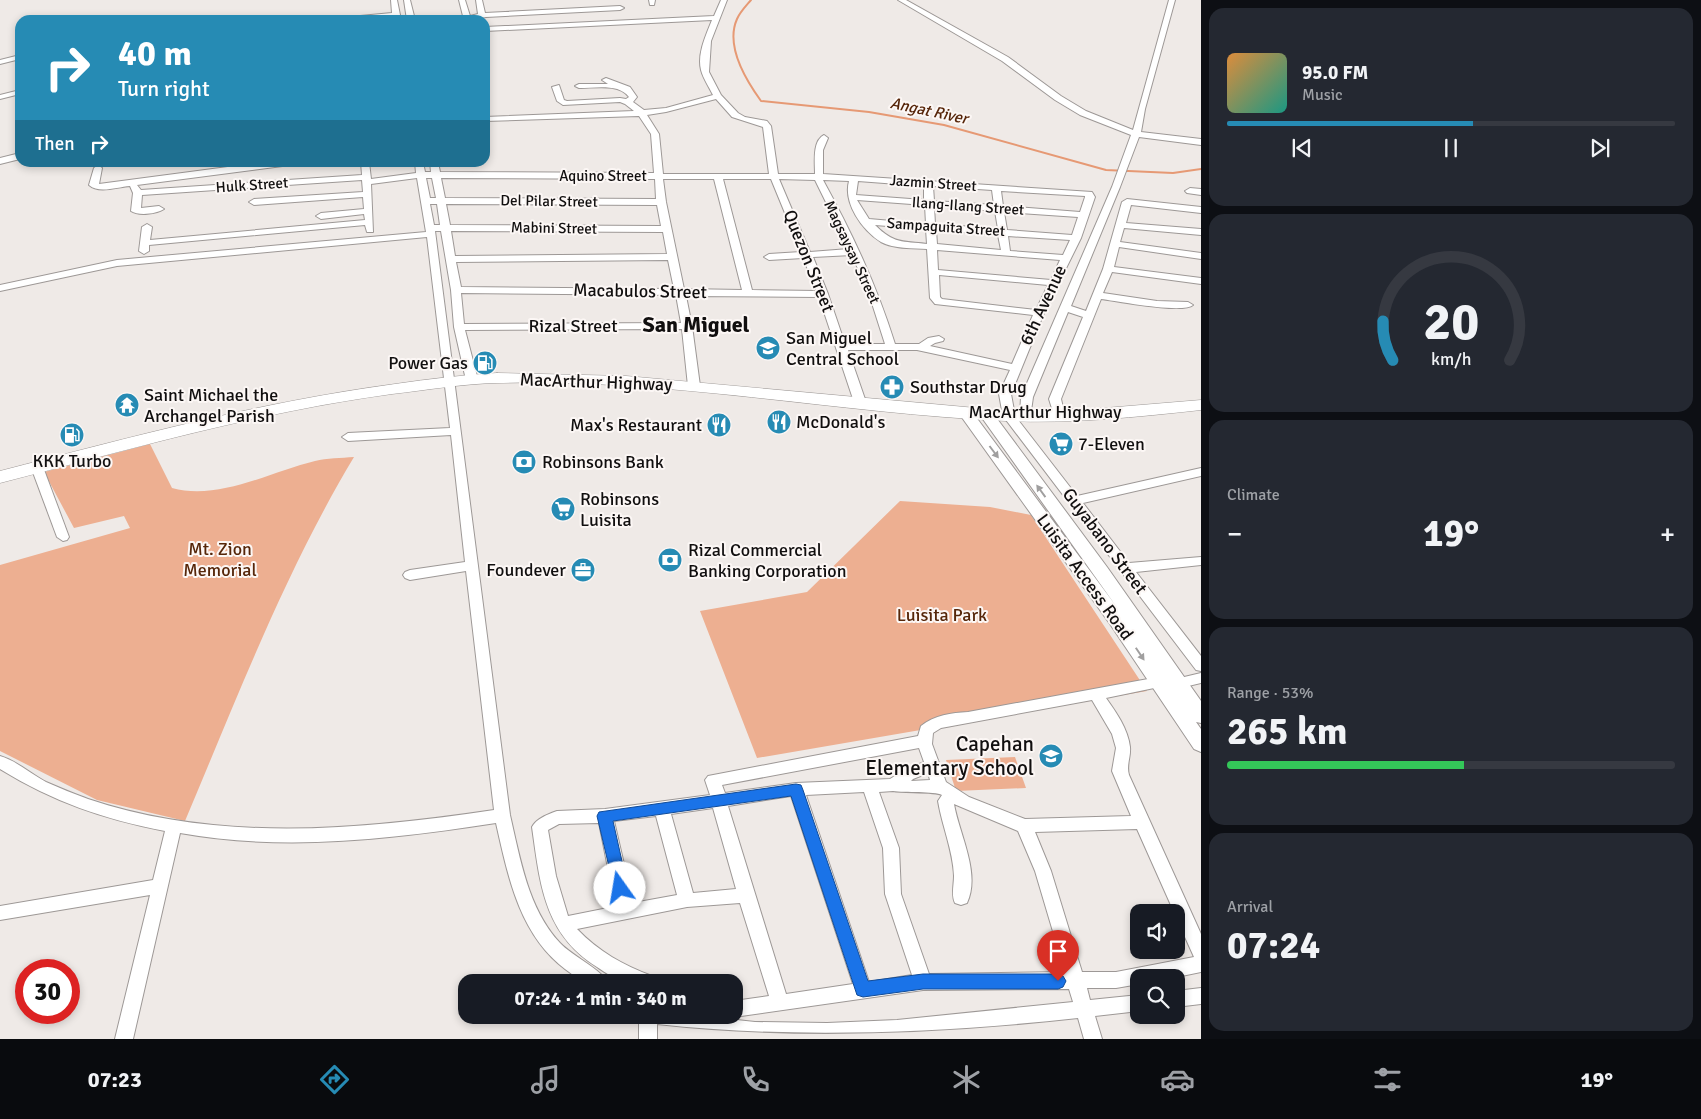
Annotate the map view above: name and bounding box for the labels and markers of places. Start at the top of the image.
place label: San Miguel Central School [786,327,899,370]
school or university icon: San Miguel Central School [755,335,781,361]
fuel station icon: Power Gas [472,350,498,376]
place label: Power Gas [388,352,468,374]
pharmacy icon: Southstar Drug [879,374,905,400]
place label: Southstar Drug [910,376,1027,398]
place label: Saint Michael the Archangel Parish [144,384,278,427]
temple icon: Saint Michael the Archangel Parish [114,392,140,418]
restaurant icon: McDonald's [766,409,792,435]
place label: McDonald's [796,411,885,433]
restaurant icon: Max's Restaurant [706,412,732,438]
place label: Max's Restaurant [570,414,702,436]
fuel station icon: KKK Turbo [59,422,85,448]
supermarket icon: 7-Eleven [1048,431,1074,457]
place label: 7-Eleven [1078,433,1145,455]
bank icon: Robinsons Bank [511,449,537,475]
place label: KKK Turbo [33,450,111,472]
place label: Robinsons Bank [542,451,664,473]
place label: Robinsons Luisita [580,488,659,531]
supermarket icon: Robinsons Luisita [550,496,576,522]
place label: Rizal Commercial Banking Corporation [688,539,846,582]
bank icon: Rizal Commercial Banking Corporation [657,547,683,573]
office icon: Foundever [570,557,596,583]
place label: Foundever [486,559,566,581]
place label: Capehan Elementary School [865,731,1034,781]
school or university icon: Capehan Elementary School [1038,743,1064,769]
pin [1037,930,1079,981]

